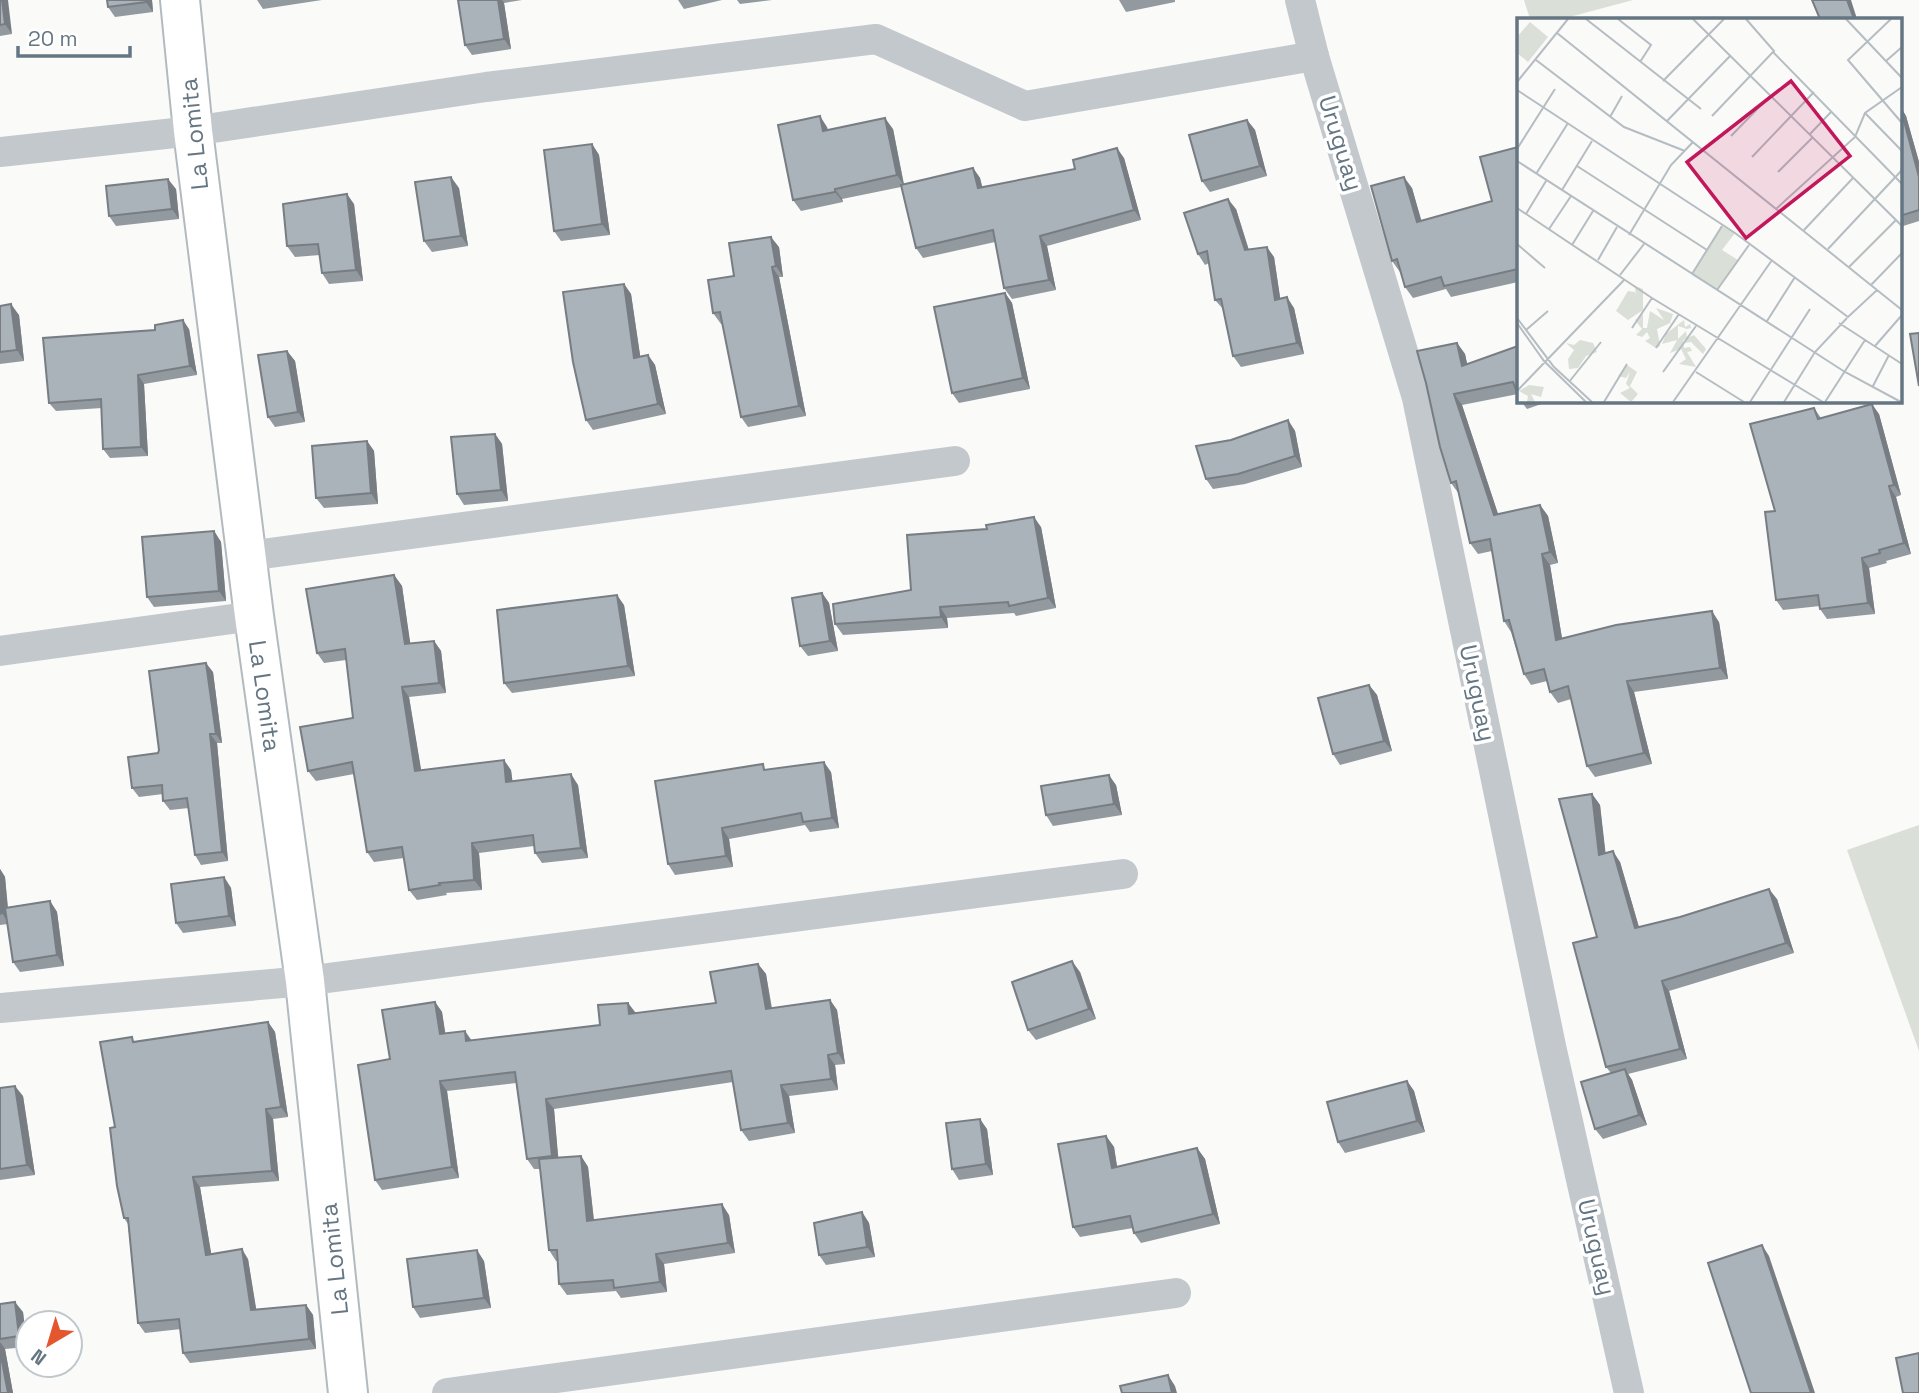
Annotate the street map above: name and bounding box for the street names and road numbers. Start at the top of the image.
street label: La Lomita [173,76,215,191]
street label: Uruguay [1312,92,1370,194]
street label: La Lomita [242,638,288,754]
street label: Uruguay [1453,642,1503,744]
street label: Uruguay [1571,1196,1623,1298]
street label: La Lomita [313,1201,355,1316]

